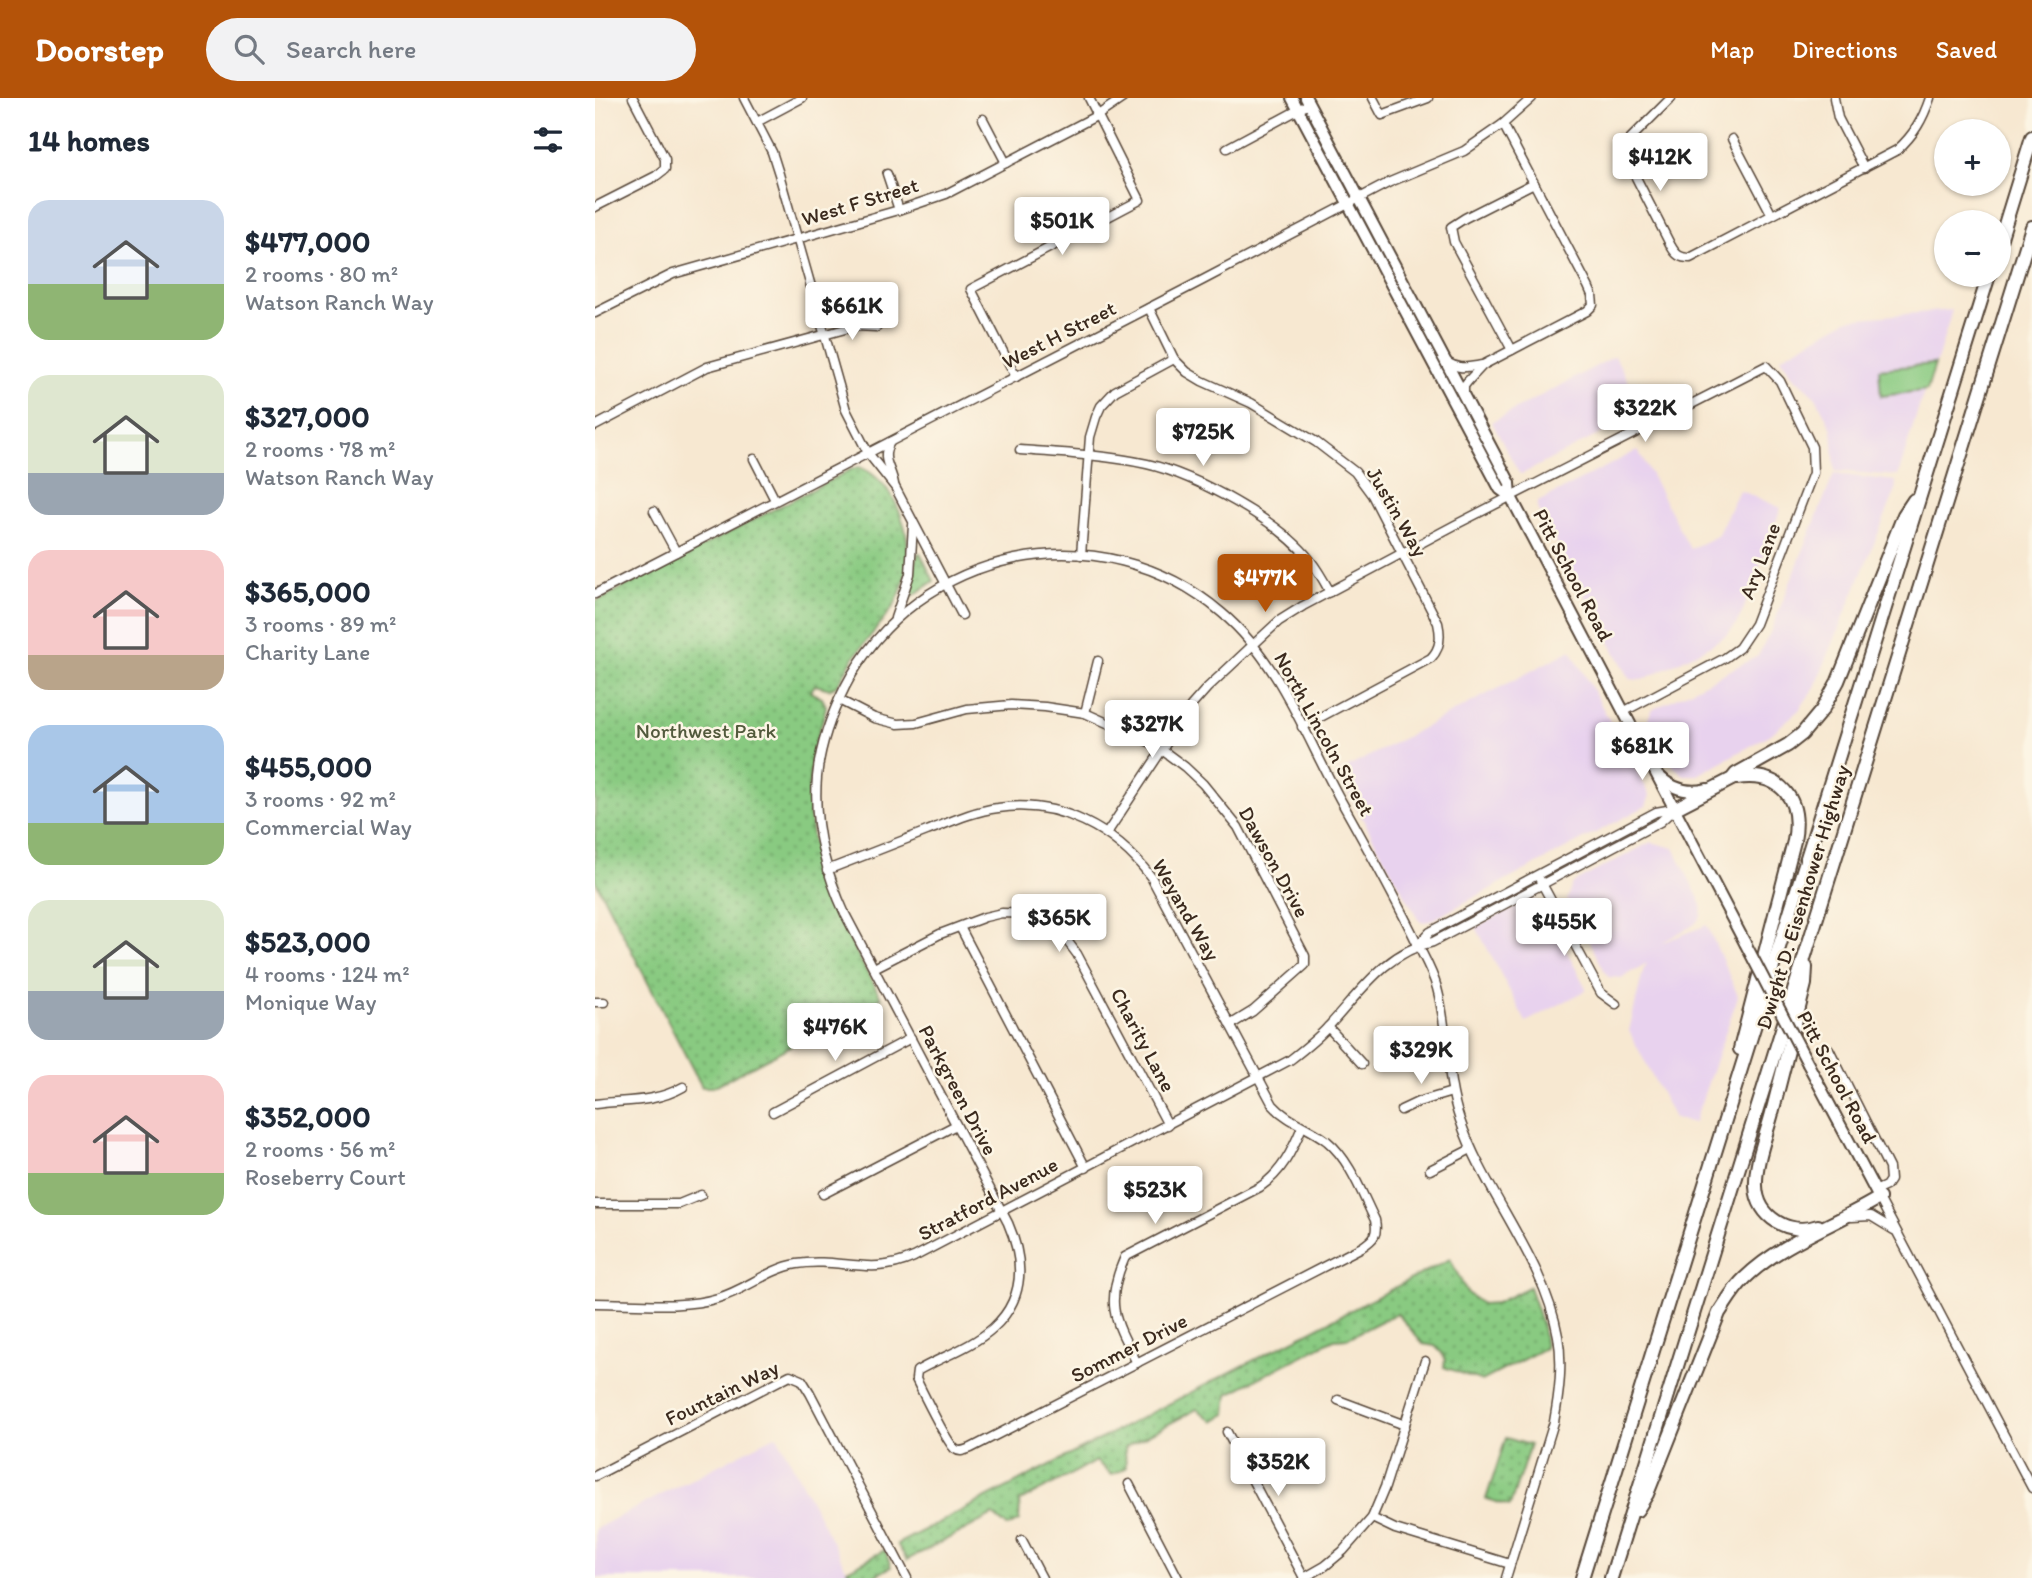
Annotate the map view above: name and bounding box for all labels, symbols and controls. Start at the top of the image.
search box [206,18,696,81]
text: Doorstep [35,30,164,69]
icon: search [230,30,268,68]
text: Search here [286,33,416,65]
text: Map [1710,35,1754,64]
text: Directions [1792,35,1898,64]
text: Saved [1936,35,1997,64]
map controls [1934,119,2011,287]
button: + [1934,119,2011,196]
icon: filters [529,121,567,159]
text: 14 homes [28,122,150,159]
pin: $412K [1611,134,1709,193]
text: $412K [1629,142,1691,170]
street label: West F Street [798,172,921,231]
pin: $501K [1013,198,1111,257]
text: $501K [1030,206,1094,234]
button: − [1934,210,2011,287]
text: $477,000 [245,223,371,260]
icon: home [84,228,168,312]
text: 2 rooms · 80 m² [245,260,398,288]
pin: $661K [803,282,901,342]
text: Watson Ranch Way [245,288,433,316]
text: $661K [821,291,883,319]
street label: West H Street [998,295,1120,374]
pin: $322K [1596,384,1694,444]
text: $322K [1613,393,1677,421]
text: $327,000 [245,398,370,435]
icon: home [84,403,168,487]
pin: $725K [1154,408,1252,468]
text: $725K [1172,417,1234,445]
text: 2 rooms · 78 m² [245,435,395,463]
street label: Justin Way [1362,462,1433,561]
text: Watson Ranch Way [245,463,433,491]
street label: Pitt School Road [1528,504,1619,646]
street label: Ary Lane [1734,519,1786,603]
pin: $477K [1216,554,1314,614]
text: $477K [1234,563,1297,591]
text: $365,000 [245,573,371,610]
icon: home [84,578,168,662]
text: 3 rooms · 89 m² [245,610,396,638]
text: Charity Lane [245,638,370,666]
street label: North Lincoln Street [1269,647,1380,820]
pin: $327K [1103,700,1201,760]
text: $327K [1121,709,1183,737]
park label: Northwest Park [636,718,777,743]
pin: $681K [1593,722,1691,782]
text: $681K [1611,731,1673,759]
text: $455,000 [245,748,372,785]
icon: home [84,753,168,837]
street label: Dwight D. Eisenhower Highway [1750,762,1855,1032]
text: 3 rooms · 92 m² [245,785,396,813]
street label: Dawson Drive [1234,802,1315,922]
text: Commercial Way [245,813,412,841]
street label: Weyand Way [1147,854,1226,965]
pin: $365K [1010,894,1108,954]
pin: $455K [1515,898,1613,958]
text: $365K [1027,903,1091,931]
text: $455K [1532,907,1596,935]
text: $523,000 [245,923,371,960]
icon: home [84,928,168,1012]
text: 4 rooms · 124 m² [245,960,410,988]
street label: Charity Lane [1106,983,1181,1096]
text: Monique Way [245,988,376,1016]
pin: $476K [786,1004,884,1063]
street label: Pitt School Road [1792,1006,1883,1148]
text: $476K [803,1012,867,1040]
street label: Parkgreen Drive [914,1020,1003,1159]
pin: $329K [1372,1026,1470,1086]
text: $329K [1389,1035,1453,1063]
text: $352,000 [245,1098,371,1135]
icon: home [84,1103,168,1187]
text: 2 rooms · 56 m² [245,1135,396,1163]
street label: Stratford Avenue [914,1151,1062,1246]
text: Roseberry Court [245,1163,406,1191]
pin: $523K [1106,1166,1204,1226]
text: $523K [1123,1175,1187,1203]
street label: Sommer Drive [1066,1307,1191,1388]
street label: Fountain Way [661,1354,783,1431]
pin: $352K [1229,1438,1327,1498]
text: $352K [1246,1447,1310,1475]

